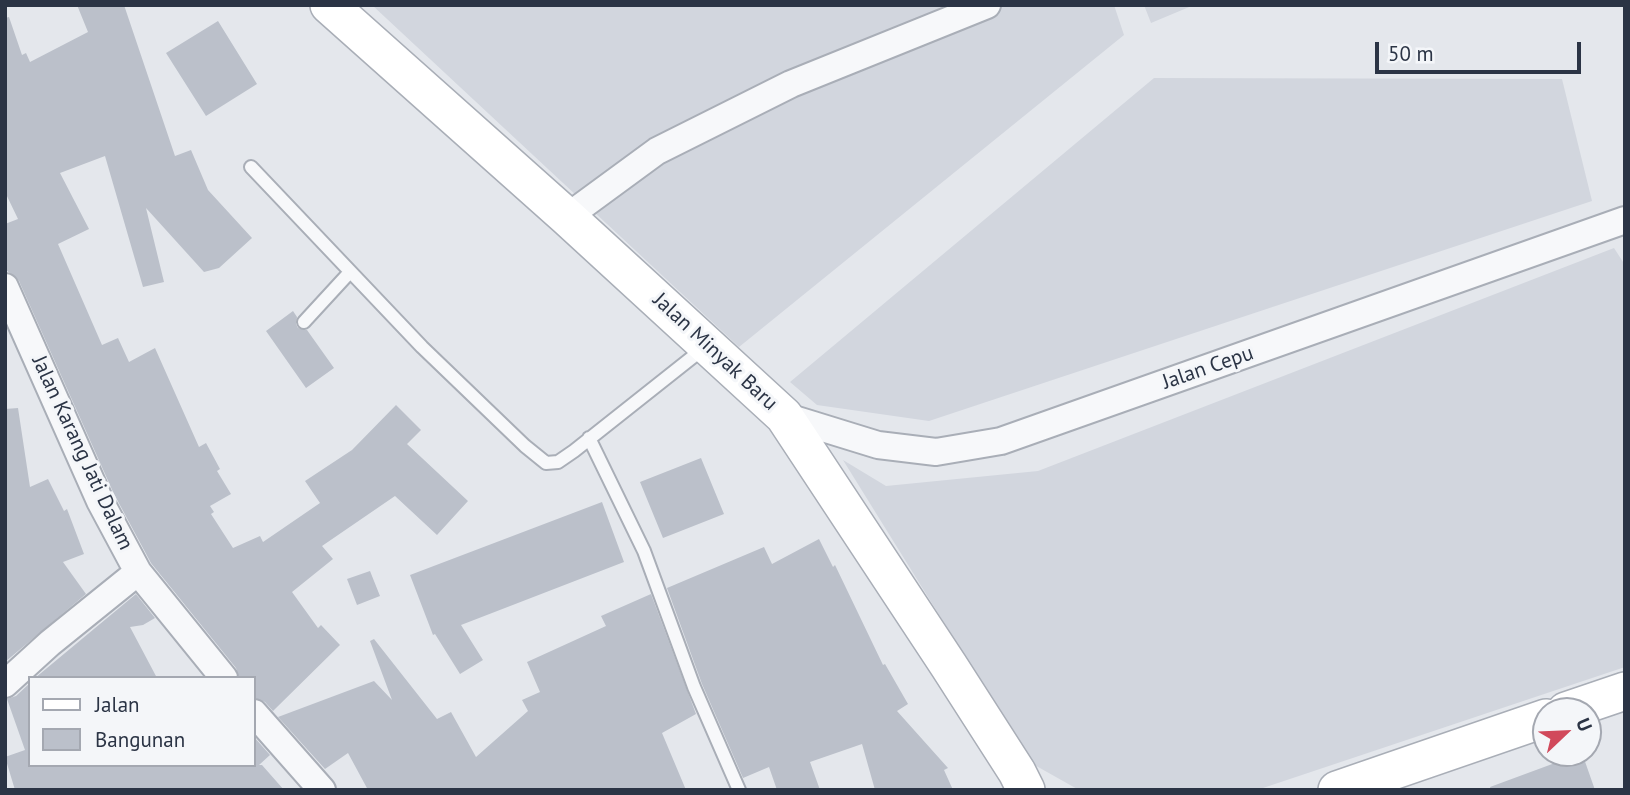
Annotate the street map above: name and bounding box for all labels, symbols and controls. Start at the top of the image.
scale bar [1378,28,1584,72]
text: 50 m [1388,40,1434,67]
street label: Jalan Minyak Baru [648,288,782,416]
street label: Jalan Cepu [1159,341,1257,395]
street label: Jalan Karang Jati Dalam [26,352,138,554]
legend [28,676,256,767]
text: Jalan [95,691,140,718]
north arrow [1532,697,1602,767]
text: U [1571,714,1598,735]
text: Bangunan [95,726,185,753]

